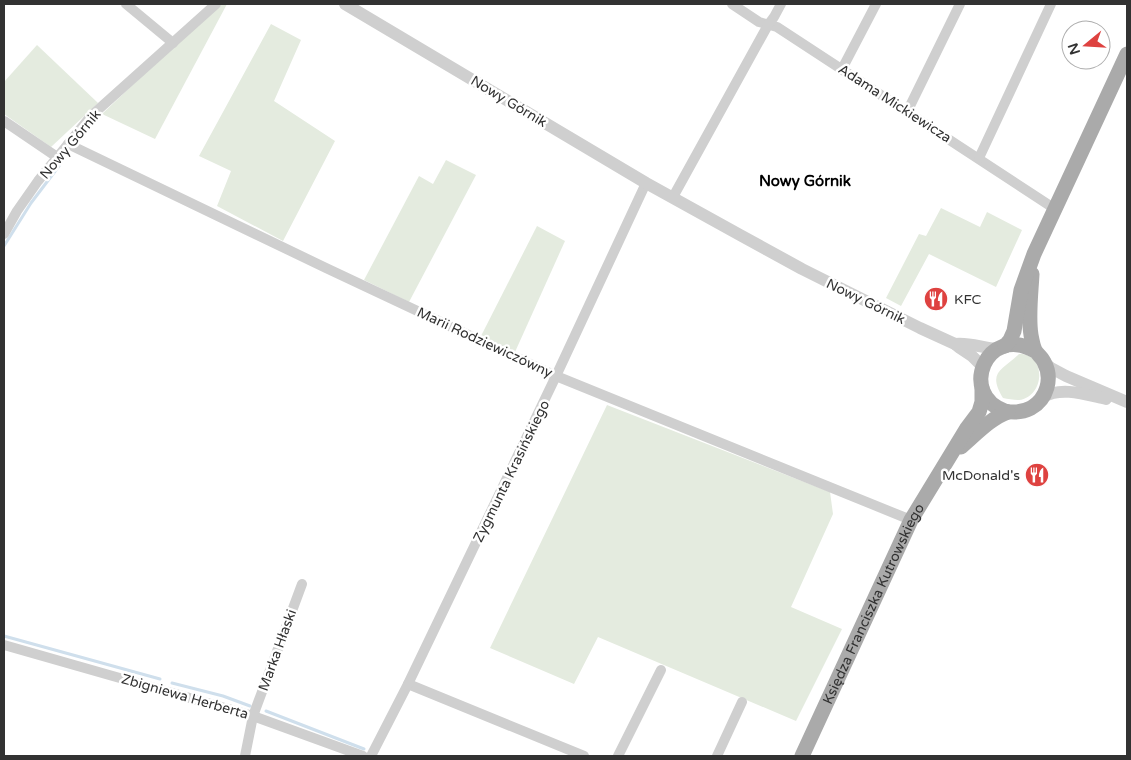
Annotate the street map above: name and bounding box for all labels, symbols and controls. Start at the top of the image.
north arrow [1061,20,1111,70]
text: N [1064,41,1084,57]
street label: Adama Mickiewicza [835,60,955,146]
street label: Nowy Górnik [468,72,550,131]
street label: Nowy Górnik [36,106,105,183]
district label: Nowy Górnik [759,172,851,191]
street label: Nowy Górnik [823,275,908,328]
restaurant icon: KFC [923,286,949,312]
place label: KFC [954,291,982,308]
street label: Marii Rodziewiczówny [414,304,556,382]
street label: Zygmunta Krasińskiego [470,397,553,545]
restaurant icon: McDonald's [1024,462,1050,488]
place label: McDonald's [942,467,1020,484]
street label: Księdza Franciszka Kutrowskiego [819,501,928,707]
street label: Marka Hłaski [255,607,300,693]
street label: Zbigniewa Herberta [119,670,250,723]

